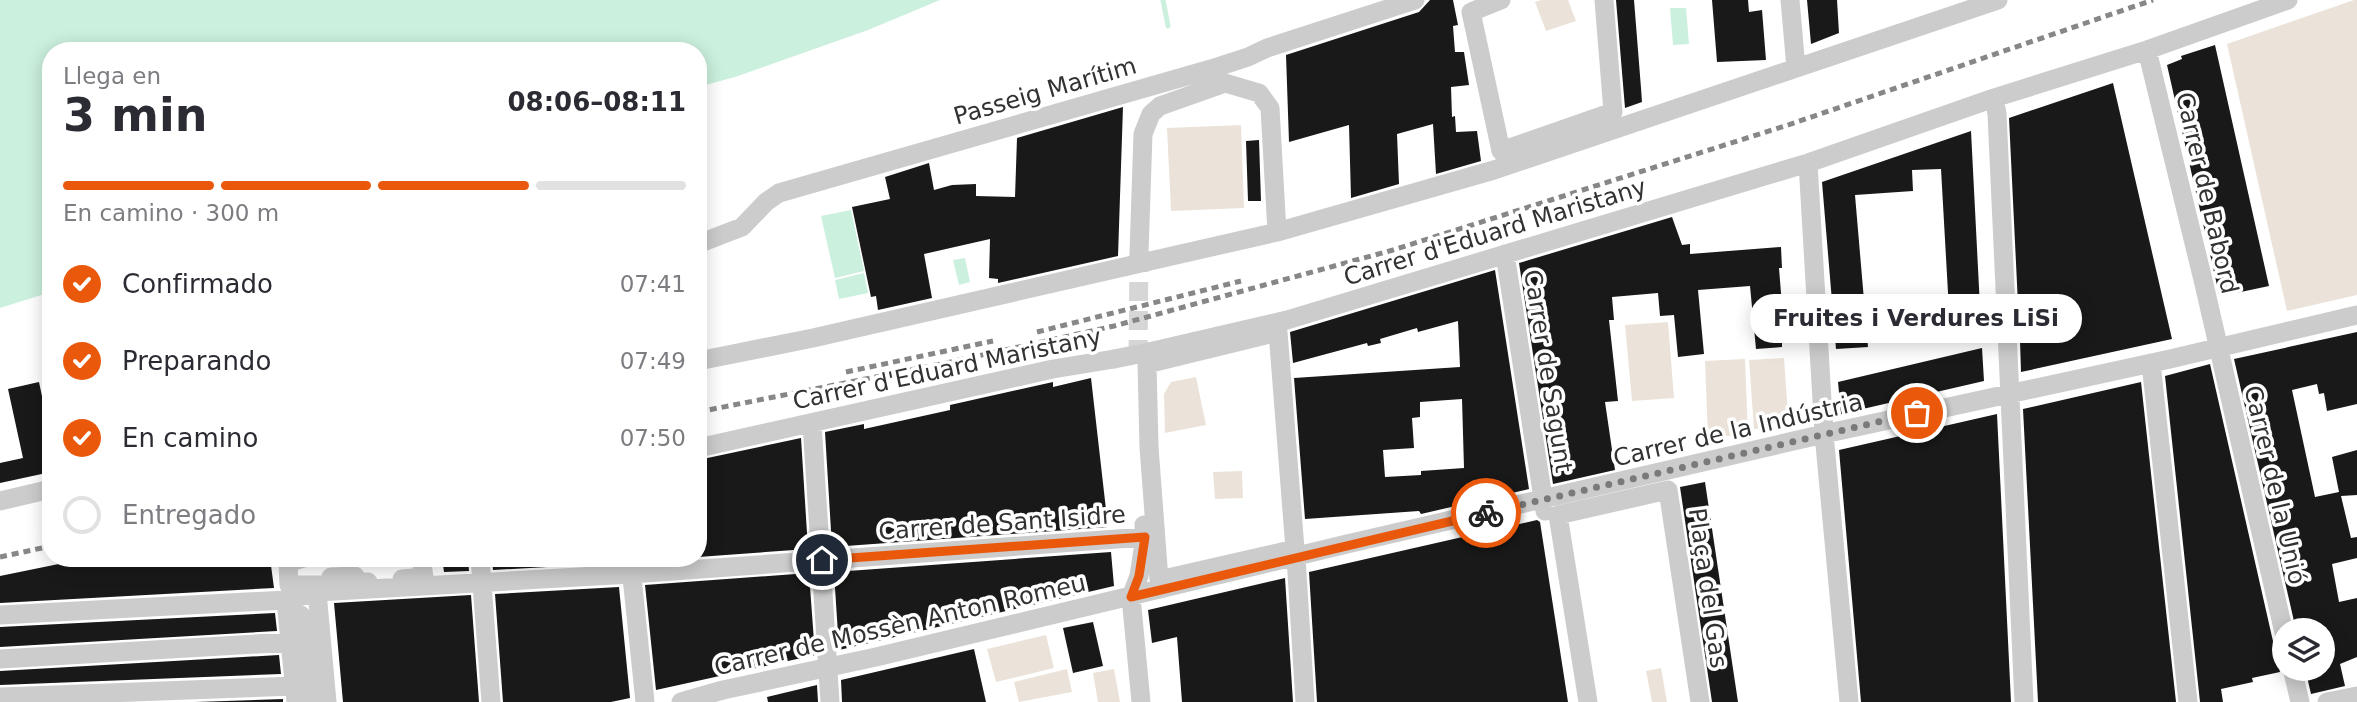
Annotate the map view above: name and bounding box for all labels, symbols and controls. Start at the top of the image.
street label: Passeig Marítim [950,52,1140,130]
text: Llega en [63,63,161,89]
text: 08:06–08:11 [507,87,686,117]
text: 3 min [63,88,207,142]
street label: Carrer de Babord [2170,90,2244,296]
street label: Carrer d'Eduard Maristany [1340,173,1650,291]
text: En camino · 300 m [63,200,279,226]
icon: check [63,265,101,303]
street label: Carrer de Sagunt [1518,267,1578,475]
text: Confirmado [122,269,273,299]
text: 07:41 [620,271,686,297]
callout: Fruites i Verdures LiSi [1751,294,2083,343]
text: Fruites i Verdures LiSi [1773,305,2059,331]
street label: Carrer d'Eduard Maristany [790,323,1104,415]
icon: check [63,342,101,380]
text: Preparando [122,346,271,376]
text: 07:49 [620,348,686,374]
pin [1887,383,1947,443]
street label: Carrer de la Unió [2238,383,2312,587]
street label: Carrer de la Indústria [1611,388,1865,472]
icon: bag [1898,394,1936,432]
icon: check [63,419,101,457]
text: En camino [122,423,258,453]
text: 07:50 [620,425,686,451]
courier [1451,478,1521,548]
icon: bike [1467,494,1505,532]
text: Entregado [122,500,256,530]
street label: Carrer de Sant Isidre [877,500,1127,546]
street label: Plaça del Gas [1683,506,1733,670]
pin [792,530,852,590]
icon: home [803,541,841,579]
street label: Carrer de Mossèn Anton Romeu [712,569,1088,681]
map controls [2272,618,2335,681]
button: layers [2272,618,2335,681]

